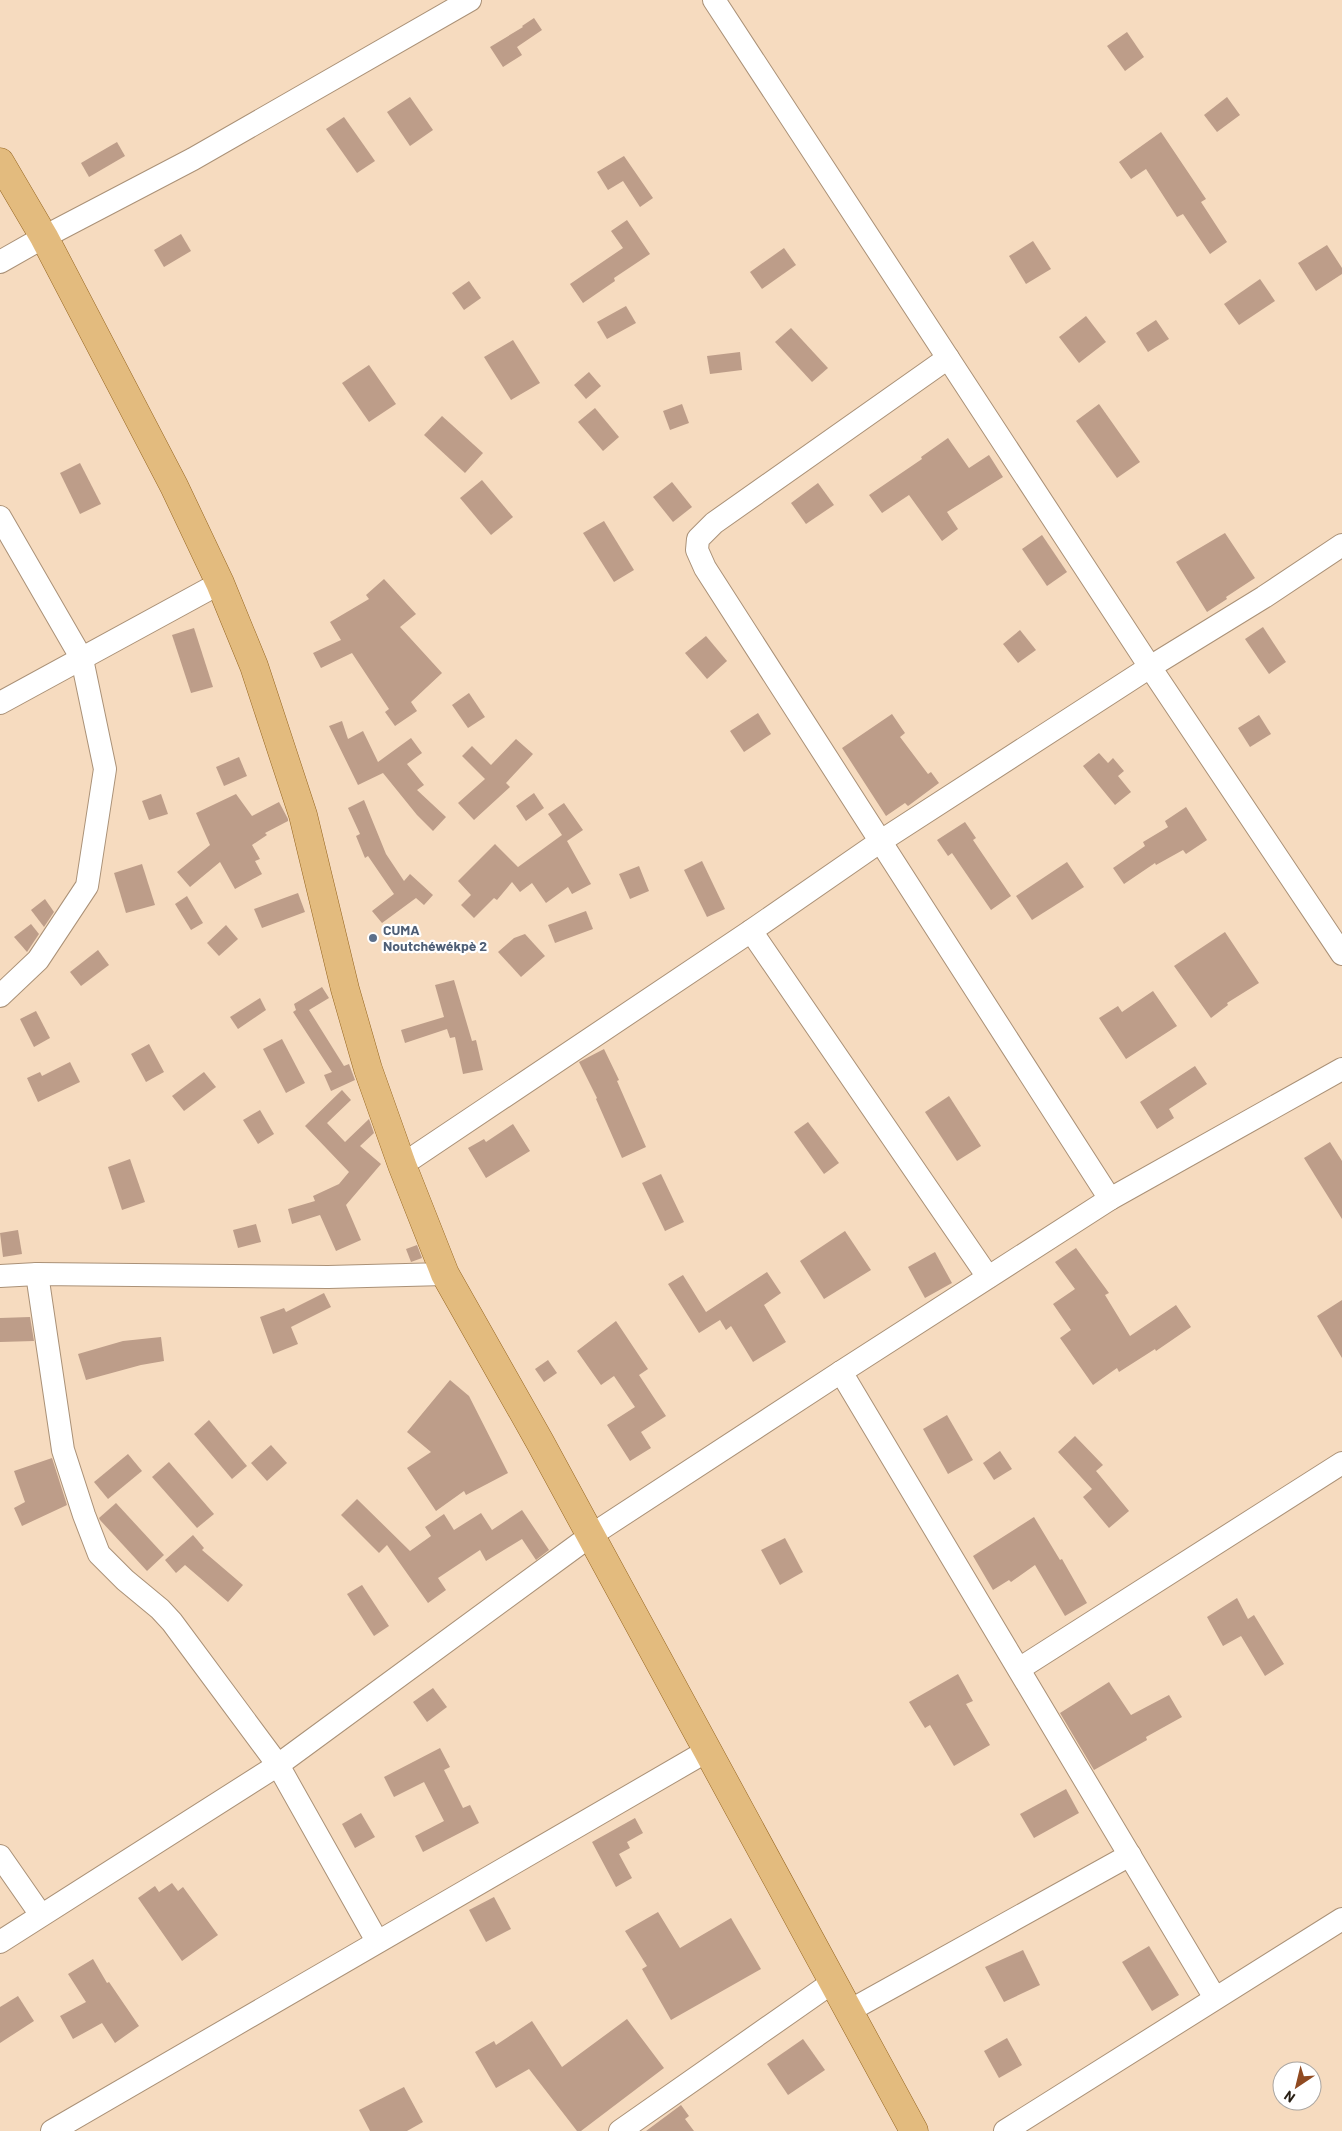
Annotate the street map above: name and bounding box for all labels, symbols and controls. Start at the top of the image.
place label: CUMA Noutchéwékpè 2 [383,921,487,954]
marker: CUMA Noutchéwékpè 2 [367,932,379,944]
north arrow [1272,2061,1322,2111]
text: N [1281,2087,1298,2107]

